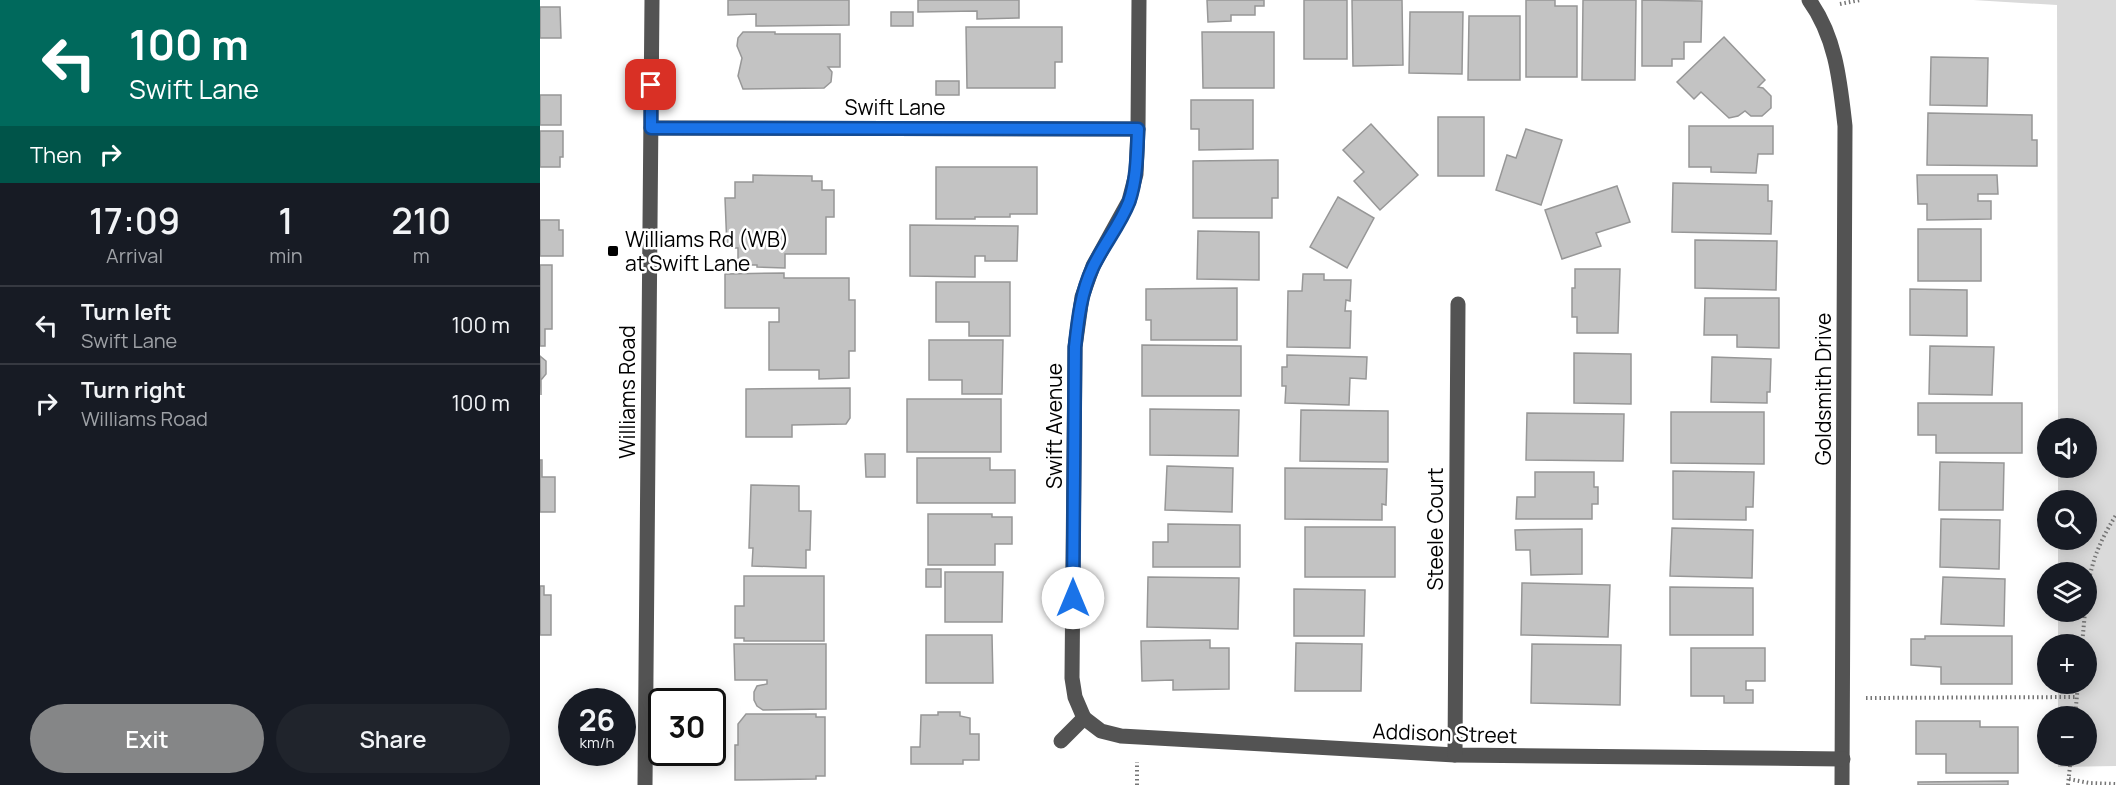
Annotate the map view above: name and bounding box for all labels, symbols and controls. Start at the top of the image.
text: 100 m [129,15,249,73]
icon: left [30,24,108,102]
pin [625,59,676,110]
icon: arrive [634,68,667,101]
text: Swift Lane [129,70,259,107]
street label: Swift Lane [844,93,946,121]
icon: right [94,138,127,171]
text: Then [30,140,82,170]
text: 17:09 [89,196,180,245]
text: 1 [278,196,294,245]
text: 210 [392,196,451,245]
place label: Williams Rd (WB) at Swift Lane [625,225,789,277]
text: Arrival [106,242,163,269]
text: min [269,242,303,269]
text: m [413,242,430,269]
marker: Williams Rd (WB) at Swift Lane [606,244,620,258]
text: Turn left [81,297,171,327]
icon: left [30,309,63,342]
text: 100 m [452,310,510,340]
street label: Goldsmith Drive [1809,313,1837,465]
street label: Williams Road [613,325,641,459]
text: Swift Lane [81,327,177,354]
street label: Swift Avenue [1040,363,1068,489]
text: Turn right [81,375,186,405]
icon: right [30,387,63,420]
text: 100 m [452,388,510,418]
text: Williams Road [81,405,208,432]
map controls [2037,418,2097,766]
button: sound [2037,418,2097,478]
street label: Steele Court [1421,468,1449,590]
button: search [2037,490,2097,550]
button: layers [2037,562,2097,622]
position arrow [1041,566,1105,630]
button: + [2037,634,2097,694]
speed limit sign: 30 [648,688,726,766]
text: 26 [579,699,615,740]
button: Exit [30,704,264,773]
button: Share [276,704,510,773]
button: − [2037,706,2097,766]
street label: Addison Street [1372,716,1518,750]
text: km/h [580,732,614,753]

